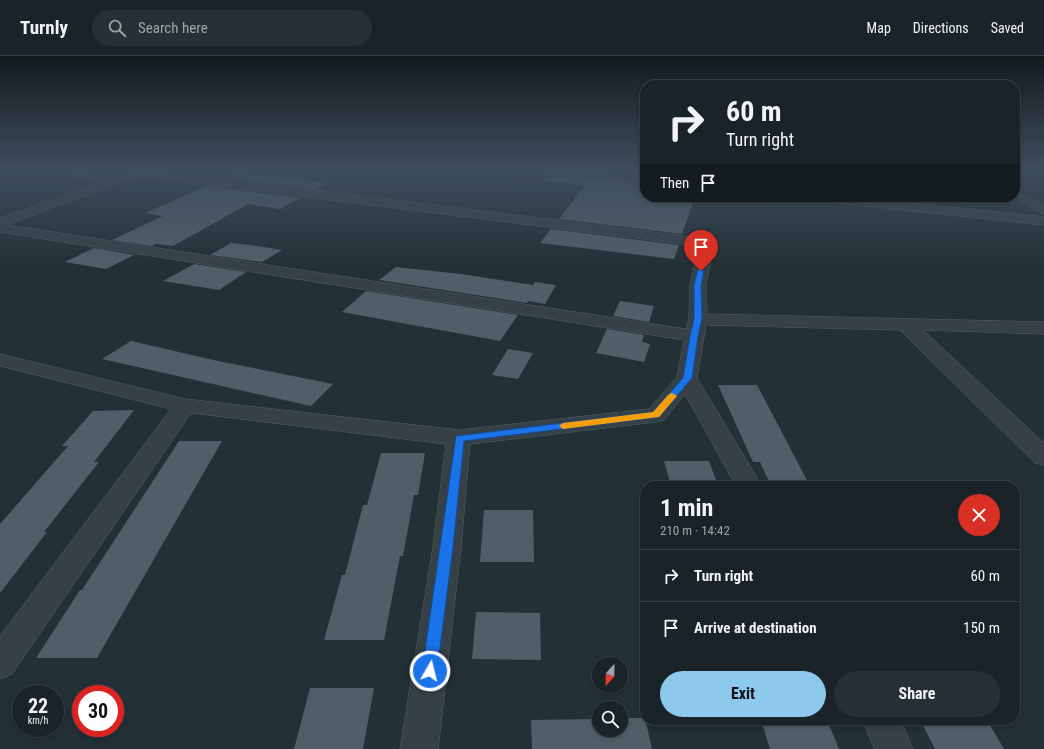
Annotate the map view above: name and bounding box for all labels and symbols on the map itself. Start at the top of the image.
pin [684,230,718,271]
position arrow [409,650,451,692]
north arrow [592,657,628,693]
speed limit sign: 30 [72,685,124,737]

